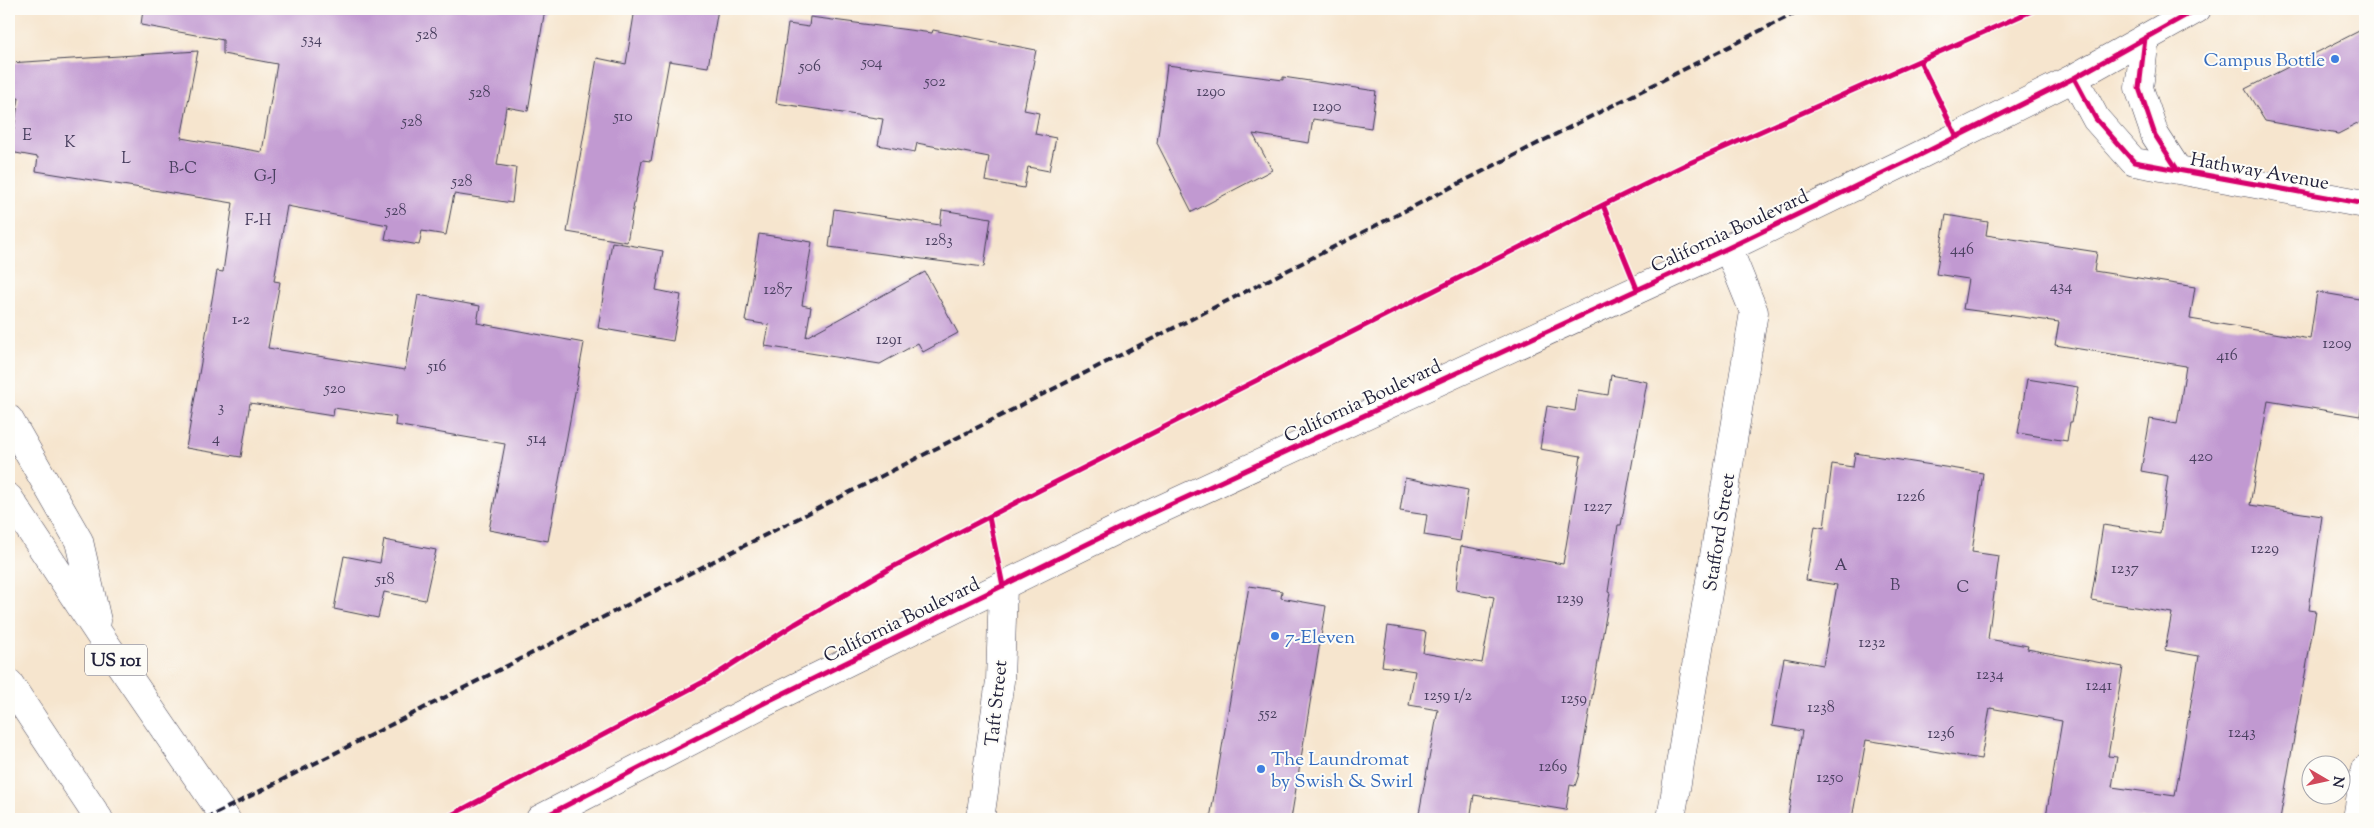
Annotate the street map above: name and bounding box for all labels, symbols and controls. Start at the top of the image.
house number: 528 [416,24,437,47]
house number: 534 [301,29,322,52]
place label: Campus Bottle [2203,48,2325,75]
house number: 504 [860,52,883,75]
marker: Campus Bottle [2329,53,2341,65]
house number: 506 [798,56,821,79]
house number: 502 [923,71,946,94]
house number: 1290 [1196,81,1226,104]
house number: 528 [469,82,490,105]
house number: 1290 [1312,96,1342,119]
house number: 510 [612,106,633,129]
house number: 528 [401,111,422,134]
house number: E [22,125,32,148]
house number: K [64,132,76,155]
street label: Hathway Avenue [2188,147,2331,198]
house number: L [121,148,131,171]
house number: B-C [169,158,197,181]
house number: G-J [254,166,277,189]
house number: 528 [451,171,472,194]
street label: California Boulevard [1647,184,1813,281]
house number: 528 [385,200,406,223]
house number: F-H [245,210,272,233]
house number: 1283 [925,230,953,253]
house number: 446 [1950,239,1974,262]
house number: 434 [2050,276,2072,299]
house number: 1287 [764,279,792,302]
house number: 1-2 [232,309,251,332]
house number: 1291 [876,329,903,352]
house number: 1209 [2322,333,2352,356]
house number: 416 [2216,345,2238,368]
street label: California Boulevard [1280,354,1446,451]
house number: 516 [427,356,446,379]
house number: 520 [323,378,346,401]
house number: 3 [218,397,224,420]
house number: 4 [212,428,220,451]
house number: 514 [527,428,546,451]
house number: 420 [2189,446,2213,469]
street label: Stafford Street [1698,471,1743,593]
house number: 1226 [1897,486,1925,509]
house number: 1227 [1584,496,1612,519]
house number: 1229 [2251,538,2279,561]
house number: A [1835,555,1848,578]
house number: 1237 [2111,558,2139,581]
house number: 518 [375,569,394,592]
street label: California Boulevard [819,572,985,671]
house number: B [1890,575,1900,598]
house number: C [1957,577,1969,600]
house number: 1239 [1556,588,1584,611]
place label: 7-Eleven [1285,625,1355,652]
marker: 7-Eleven [1269,630,1281,642]
house number: 1232 [1859,632,1886,655]
road number: US 101 [85,644,147,676]
street label: Taft Street [980,658,1015,748]
house number: 1234 [1976,664,2004,687]
house number: 1241 [2086,675,2113,698]
house number: 1259 1/2 [1424,685,1472,708]
house number: 1259 [1561,688,1587,711]
house number: 1238 [1807,697,1835,720]
house number: 552 [1258,703,1278,726]
house number: 1243 [2228,722,2256,745]
house number: 1236 [1927,723,1955,746]
place label: The Laundromat by Swish & Swirl [1271,747,1413,796]
house number: 1269 [1539,756,1568,779]
north arrow [2302,756,2352,806]
marker: The Laundromat by Swish & Swirl [1255,763,1267,775]
house number: 1250 [1817,767,1843,790]
text: N [2326,775,2348,789]

